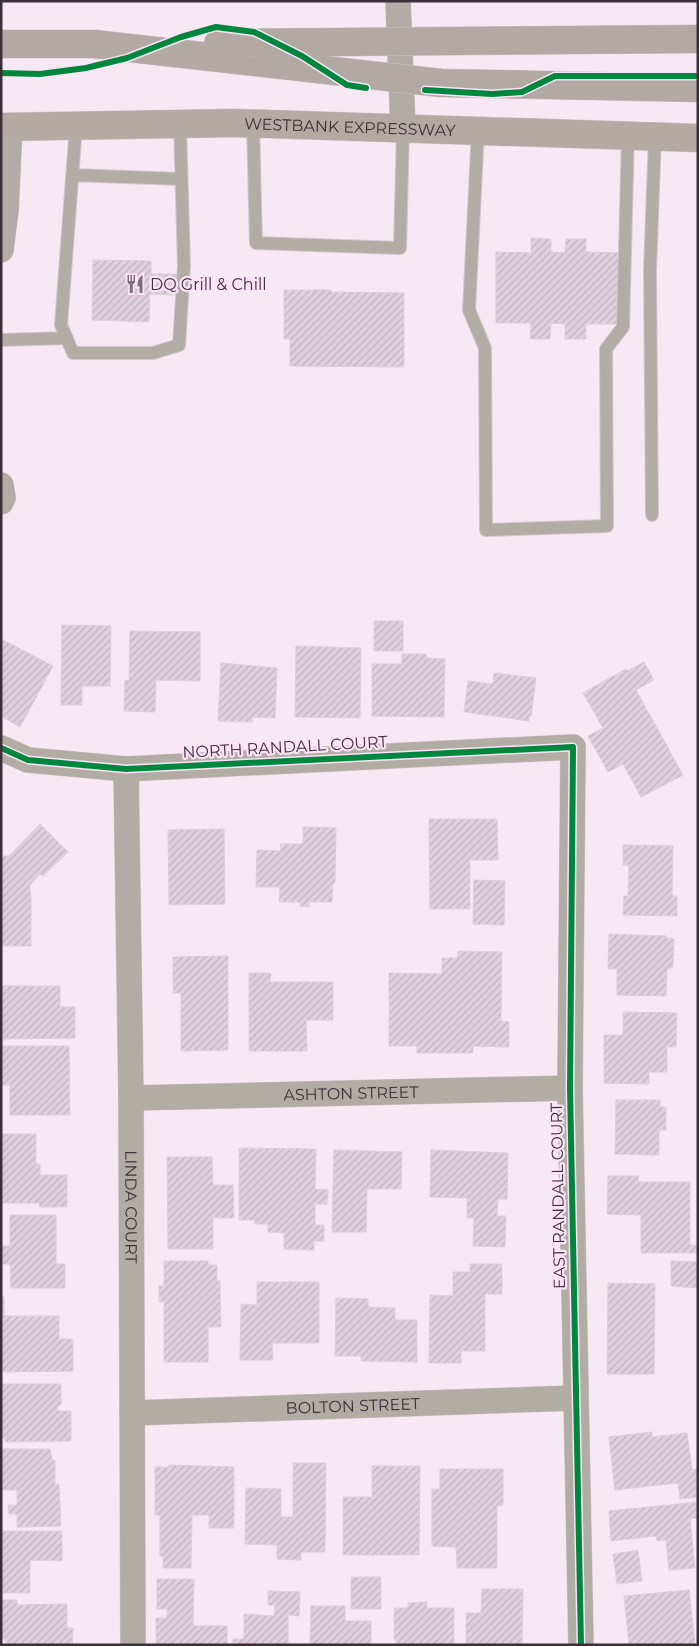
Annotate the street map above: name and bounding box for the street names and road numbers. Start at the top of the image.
street label: WESTBANK EXPRESSWAY [244,114,457,140]
street label: NORTH RANDALL COURT [182,732,389,762]
street label: ASHTON STREET [283,1082,420,1104]
street label: EAST RANDALL COURT [547,1102,569,1289]
street label: LINDA COURT [122,1150,141,1265]
street label: BOLTON STREET [285,1394,421,1417]

